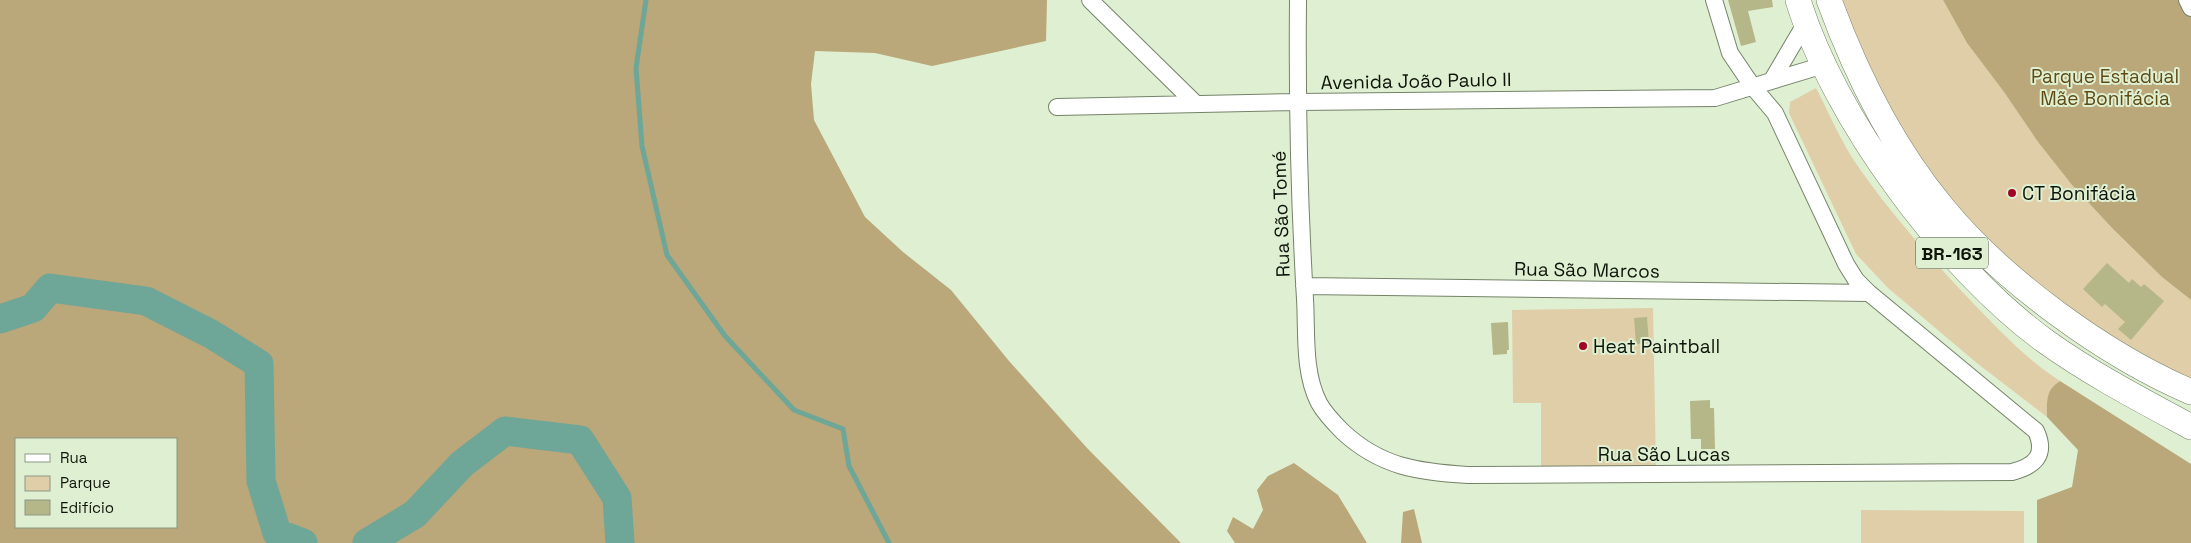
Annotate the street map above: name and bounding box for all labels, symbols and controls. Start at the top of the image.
park label: Parque Estadual Mãe Bonifácia [2031,64,2179,111]
street label: Avenida João Paulo II [1320,67,1512,95]
street label: Rua São Tomé [1266,150,1296,278]
place label: CT Bonifácia [2022,181,2136,206]
marker: CT Bonifácia [2006,187,2018,199]
road number: BR-163 [1916,238,1988,268]
street label: Rua São Marcos [1514,256,1660,284]
place label: Heat Paintball [1593,334,1720,359]
marker: Heat Paintball [1577,340,1589,352]
legend [15,438,178,528]
street label: Rua São Lucas [1598,442,1730,467]
text: Rua [60,448,88,467]
text: Parque [60,473,111,492]
text: Edifício [60,498,114,517]

